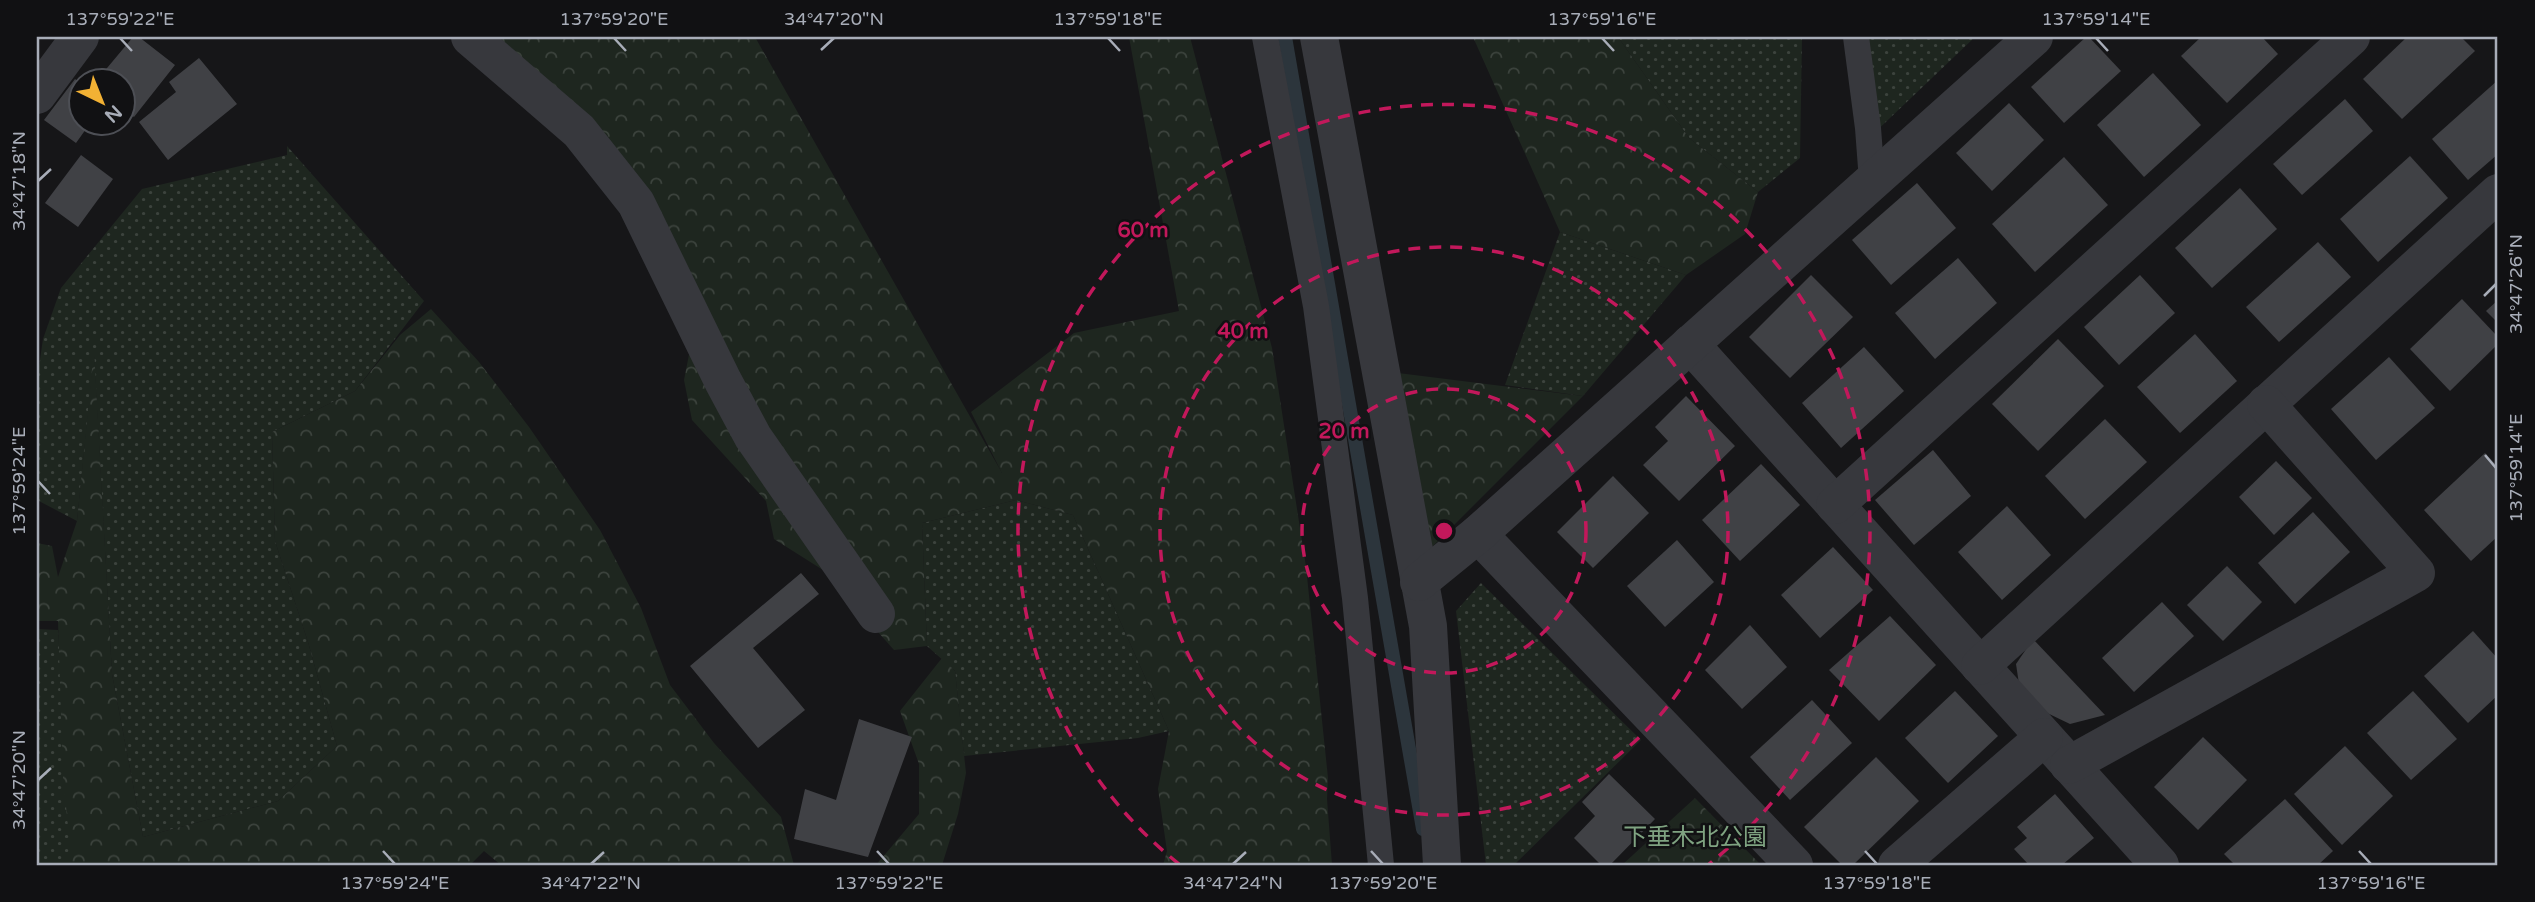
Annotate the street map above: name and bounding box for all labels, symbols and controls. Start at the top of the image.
text: 137°59'22"E [65,8,175,30]
text: 137°59'20"E [559,8,669,30]
text: 34°47'20"N [784,8,884,30]
text: 137°59'18"E [1053,8,1163,30]
text: 137°59'16"E [1547,8,1657,30]
text: 137°59'14"E [2041,8,2151,30]
north arrow [66,66,136,136]
text: N [100,100,126,127]
text: 34°47'18"N [8,131,30,231]
text: 60 m [1117,218,1169,243]
text: 34°47'26"N [2505,234,2527,334]
text: 40 m [1217,319,1269,344]
text: 137°59'14"E [2505,413,2527,523]
text: 20 m [1318,419,1370,444]
text: 137°59'24"E [8,426,30,536]
centre of rings [1432,519,1456,543]
text: 34°47'20"N [8,730,30,830]
park label: 下垂木北公園 [1623,823,1767,852]
text: 137°59'24"E [340,872,450,894]
text: 34°47'22"N [541,872,641,894]
text: 137°59'22"E [834,872,944,894]
text: 34°47'24"N [1183,872,1283,894]
text: 137°59'20"E [1328,872,1438,894]
text: 137°59'18"E [1822,872,1932,894]
text: 137°59'16"E [2316,872,2426,894]

